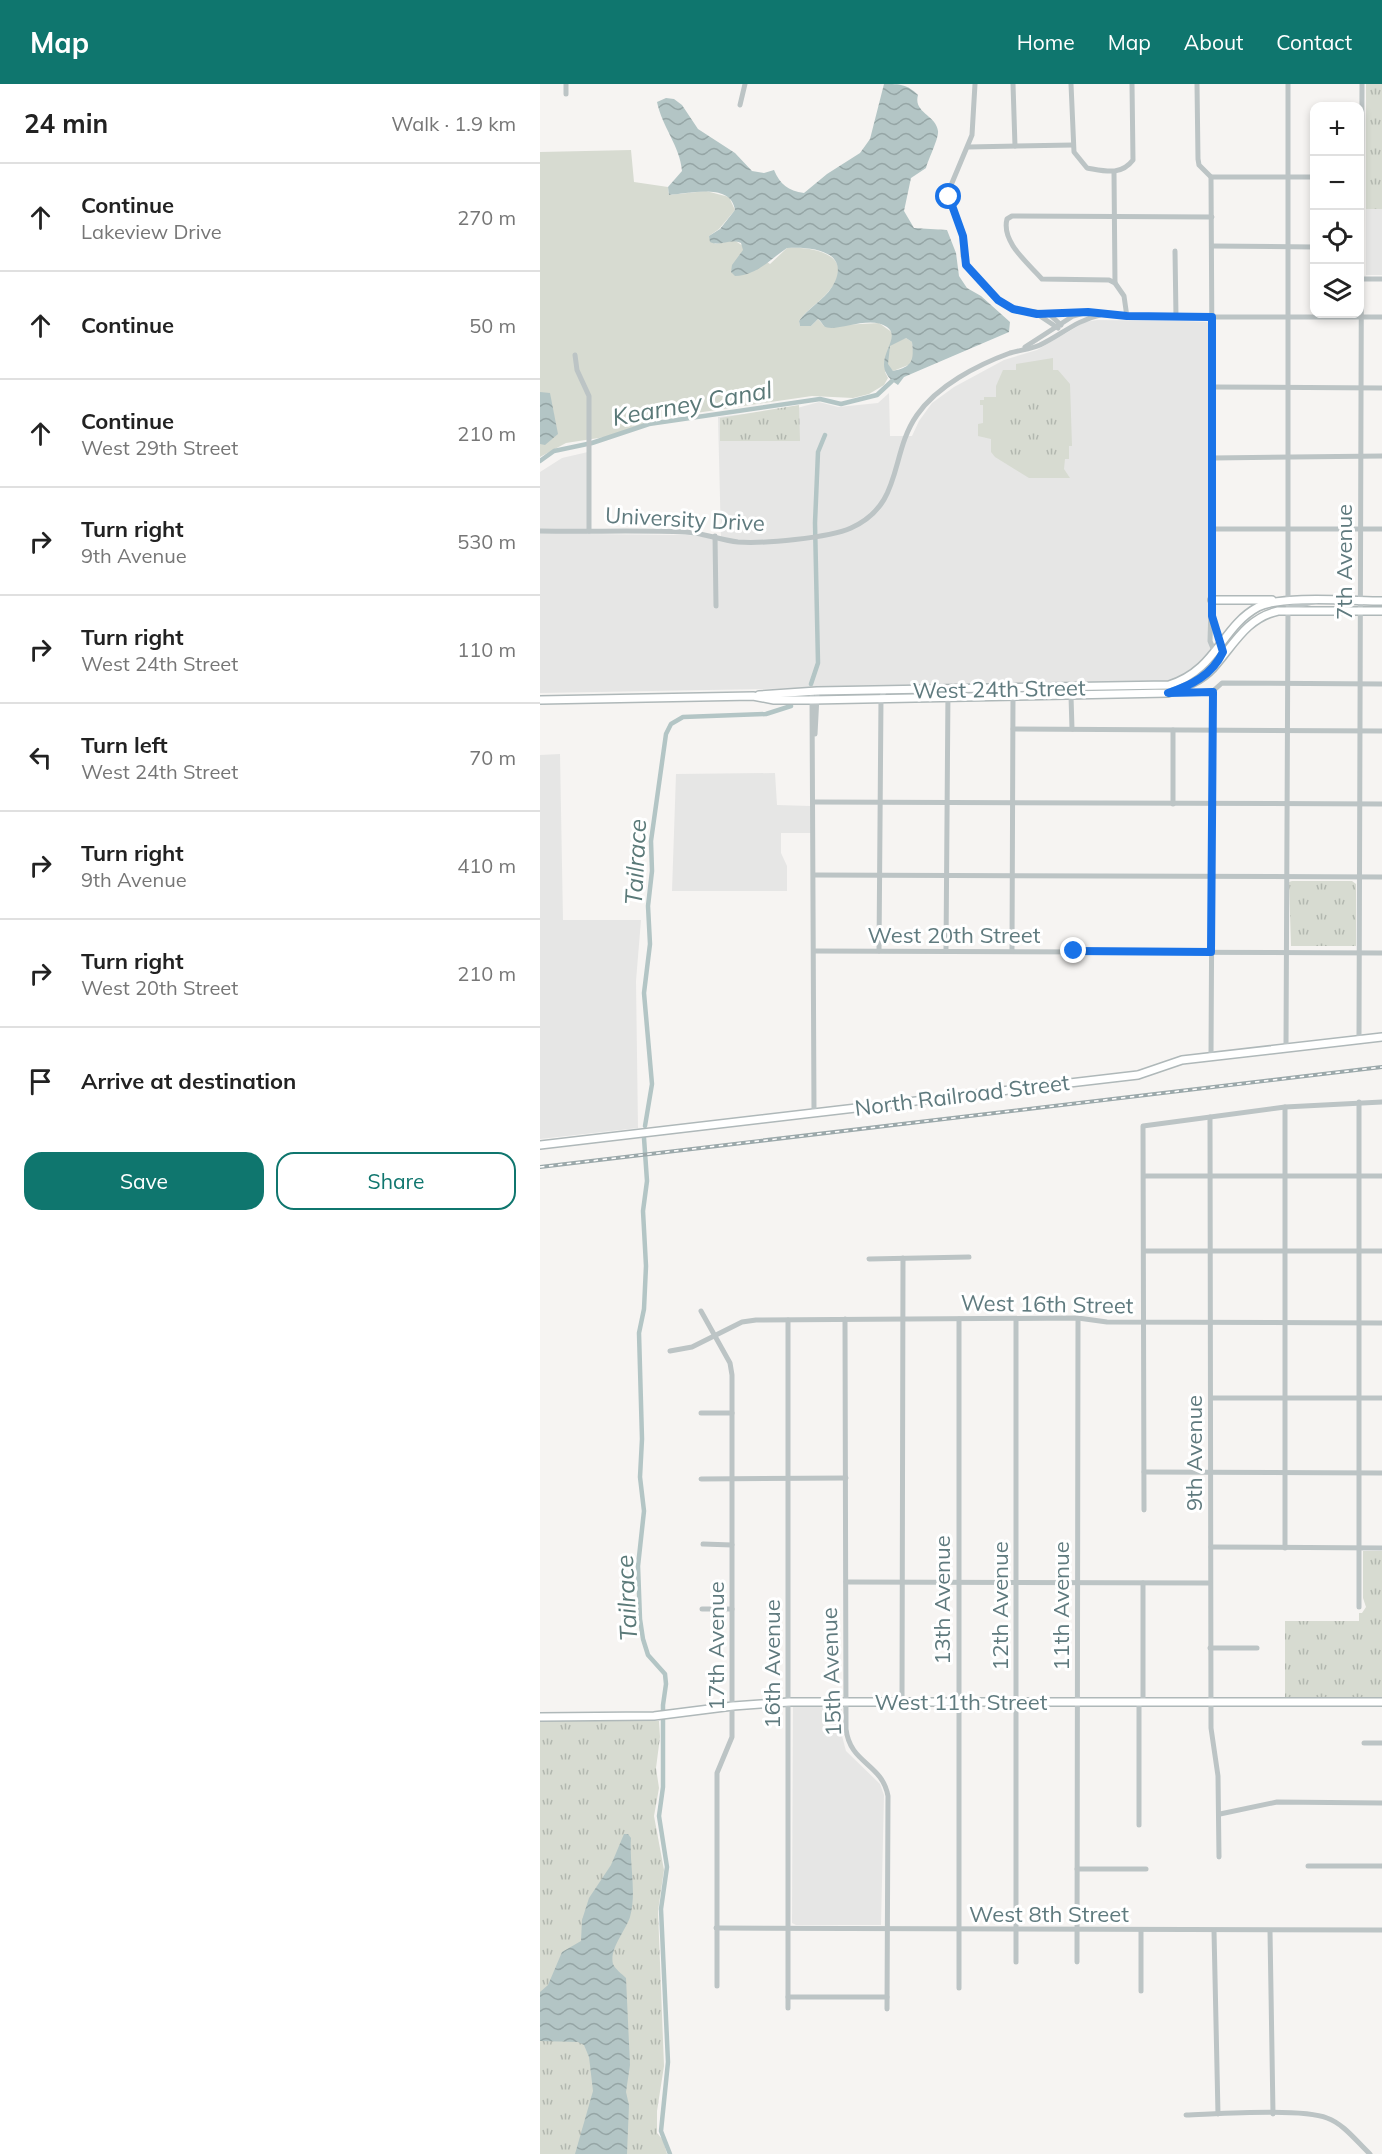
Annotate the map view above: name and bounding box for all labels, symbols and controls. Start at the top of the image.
text: Map [30,25,89,60]
text: Home [1017,29,1075,55]
text: Map [1108,29,1151,55]
text: About [1184,29,1243,55]
text: Contact [1276,29,1352,55]
map controls [1310,102,1364,318]
button: + [1310,102,1364,156]
text: 24 min [24,107,108,140]
text: Walk · 1.9 km [391,111,516,136]
button: − [1310,156,1364,210]
route start [935,183,961,209]
text: Continue [81,191,174,219]
icon: ahead [24,201,57,234]
text: 270 m [457,205,516,230]
button: locate [1310,210,1364,264]
text: Lakeview Drive [81,219,222,244]
button: layers [1310,264,1364,318]
icon: ahead [24,309,57,342]
text: Continue [81,311,174,339]
text: 50 m [469,313,516,338]
water label: Kearney Canal [610,374,774,432]
text: Continue [81,407,174,435]
icon: ahead [24,417,57,450]
text: 210 m [457,421,516,446]
text: West 29th Street [81,435,238,460]
street label: University Drive [604,501,766,537]
street label: 7th Avenue [1330,504,1358,620]
text: Turn right [81,515,184,543]
icon: right [24,525,57,558]
text: 530 m [457,529,516,554]
text: 9th Avenue [81,543,187,568]
text: Turn right [81,623,184,651]
icon: right [24,633,57,666]
text: 110 m [457,637,516,662]
text: West 24th Street [81,651,238,676]
street label: West 24th Street [912,673,1086,705]
text: Turn left [81,731,168,759]
icon: left [24,741,57,774]
text: 70 m [469,745,516,770]
text: West 24th Street [81,759,238,784]
water label: Tailrace [618,818,652,906]
text: Turn right [81,839,184,867]
icon: right [24,849,57,882]
text: 410 m [457,853,516,878]
text: 9th Avenue [81,867,187,892]
street label: West 20th Street [868,921,1041,949]
route end [1060,937,1086,963]
text: Turn right [81,947,184,975]
icon: right [24,957,57,990]
text: 210 m [457,961,516,986]
text: West 20th Street [81,975,238,1000]
icon: arrive [24,1065,57,1098]
text: Arrive at destination [81,1067,296,1095]
street label: North Railroad Street [853,1068,1071,1122]
button: Save [24,1152,264,1210]
button: Share [276,1152,516,1210]
street label: West 16th Street [960,1288,1134,1320]
street label: 9th Avenue [1180,1395,1208,1511]
street label: 13th Avenue [928,1535,956,1665]
street label: 12th Avenue [986,1541,1014,1671]
street label: 11th Avenue [1047,1541,1075,1671]
water label: Tailrace [609,1554,643,1642]
street label: 17th Avenue [702,1581,730,1711]
street label: 16th Avenue [758,1599,786,1729]
street label: 15th Avenue [815,1607,847,1737]
street label: West 11th Street [875,1688,1048,1716]
street label: West 8th Street [969,1900,1129,1928]

